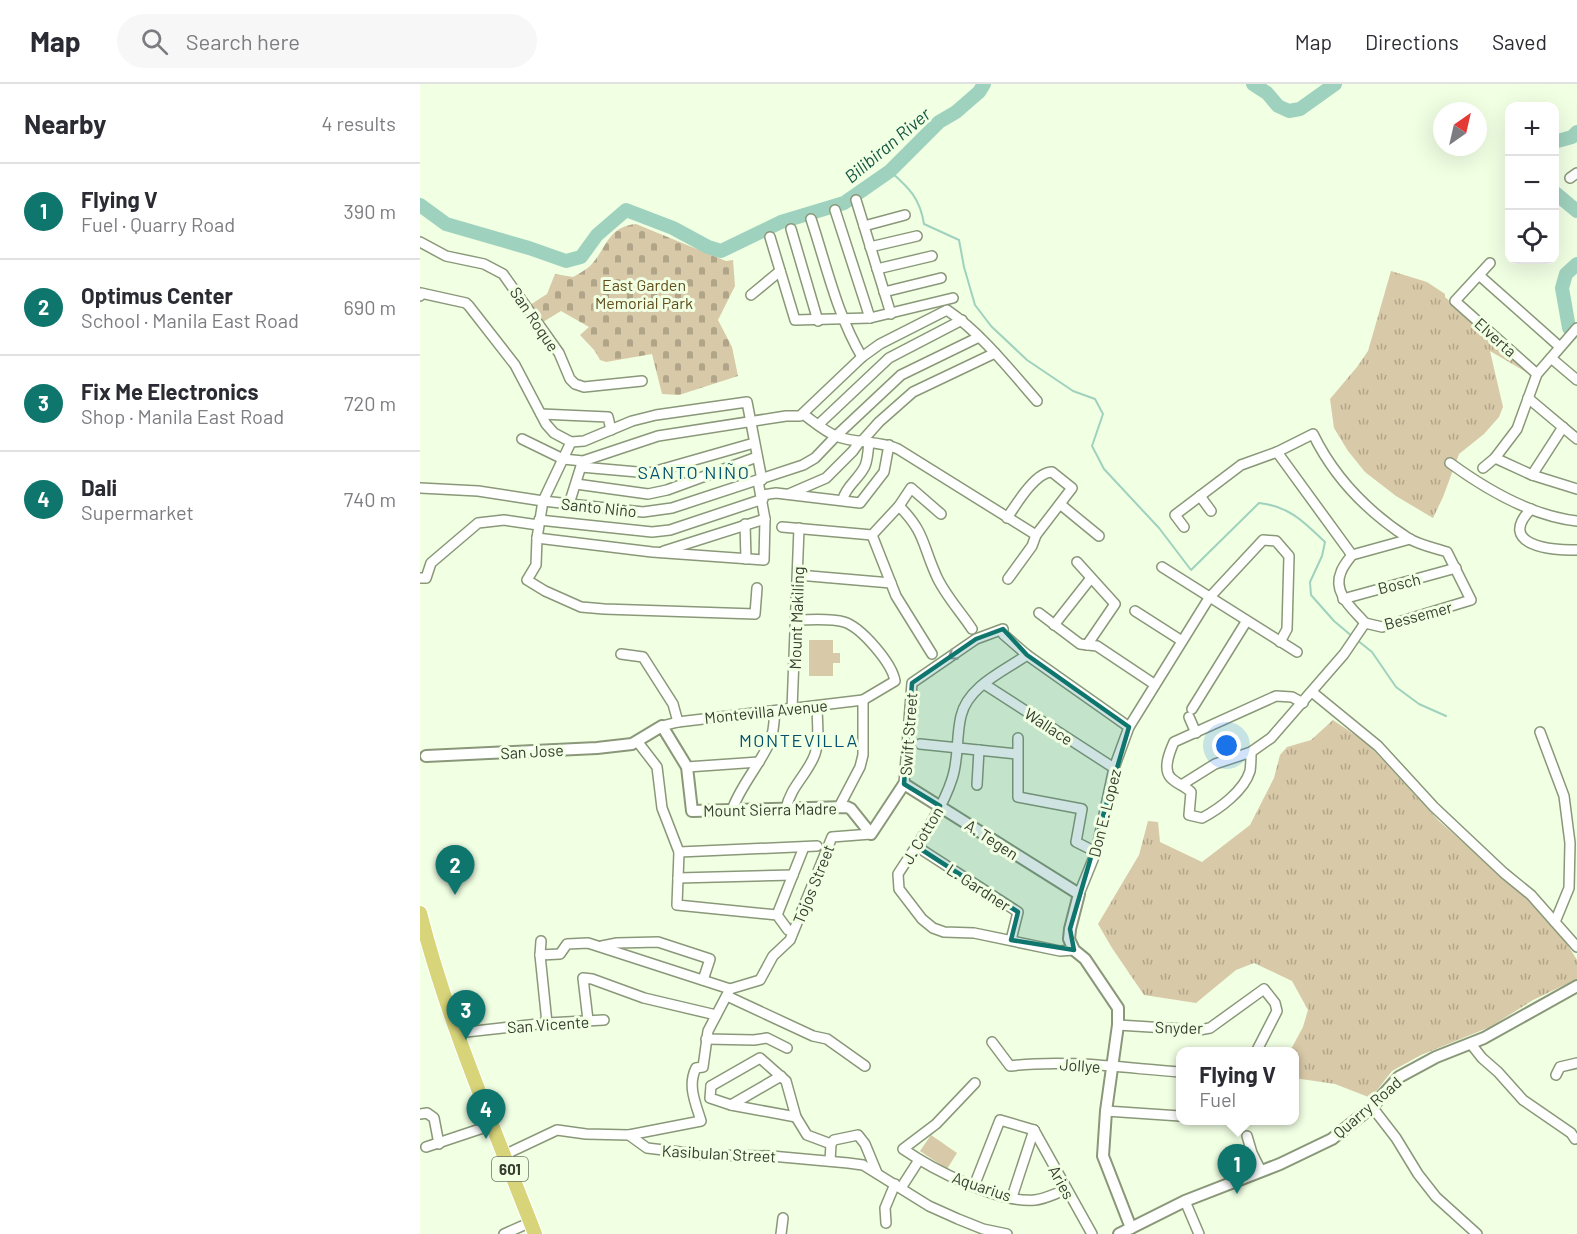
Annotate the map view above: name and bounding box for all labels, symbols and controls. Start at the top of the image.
search box [117,14,537,68]
text: Map [30,24,81,58]
icon: search [138,25,171,58]
text: Search here [186,28,300,54]
text: Map [1295,29,1332,54]
text: Directions [1365,29,1459,54]
text: Saved [1492,29,1547,54]
water label: Bilibiran River [840,102,935,187]
north arrow [1433,102,1487,156]
map controls [1505,102,1559,264]
button: + [1505,102,1559,156]
text: Nearby [24,108,106,139]
text: 4 results [321,111,396,135]
button: − [1505,156,1559,210]
text: Flying V [81,186,158,212]
text: 1 [40,199,47,223]
text: 390 m [343,199,396,223]
button: locate [1505,210,1559,264]
text: Fuel · Quarry Road [81,212,235,236]
park label: East Garden Memorial Park [595,275,693,312]
text: Optimus Center [81,282,233,308]
street label: San Roque [507,283,563,355]
text: 2 [38,295,49,319]
text: 690 m [343,295,396,319]
text: School · Manila East Road [81,308,299,332]
street label: Elverta [1471,313,1521,361]
text: Fix Me Electronics [81,378,259,404]
text: 3 [38,391,49,415]
text: 720 m [344,391,396,415]
text: Shop · Manila East Road [81,404,284,428]
district label: SANTO NIÑO [638,461,750,483]
text: Dali [81,474,117,500]
text: 4 [37,487,50,511]
text: 740 m [344,487,396,511]
street label: Santo Niño [560,494,638,520]
text: Supermarket [81,500,194,524]
street label: Mount Makiling [785,566,807,670]
street label: Bosch [1376,569,1422,597]
street label: Bessemer [1382,597,1454,633]
one-way arrow [947,648,958,659]
street label: Swift Street [896,692,920,776]
street label: Montevilla Avenue [703,695,829,727]
street label: Wallace [1021,703,1077,749]
district label: MONTEVILLA [739,729,859,751]
your location [1212,731,1241,760]
street label: San Jose [500,740,564,762]
street label: Don E. Lopez [1084,767,1124,859]
street label: Mount Sierra Madre [703,798,837,820]
street label: J. Cotton [897,803,947,867]
street label: A. Tegen [962,815,1022,863]
street label: Tojos Street [788,842,838,926]
pin: 2 [435,846,474,895]
street label: L. Gardner [944,859,1014,915]
pin: 3 [446,990,486,1040]
street label: San Vicente [506,1012,590,1036]
street label: Snyder [1155,1017,1203,1037]
popup [1176,1047,1299,1125]
street label: Jollye [1059,1054,1101,1076]
text: Flying V [1199,1061,1276,1087]
street label: Quarry Road [1329,1072,1405,1142]
text: Fuel [1199,1087,1236,1111]
pin: 4 [466,1090,506,1139]
street label: Kasibulan Street [661,1141,777,1165]
pin: 1 [1218,1144,1256,1194]
road number: 601 [492,1157,528,1181]
street label: Aries [1045,1162,1079,1202]
street label: Aquarius [950,1167,1014,1205]

